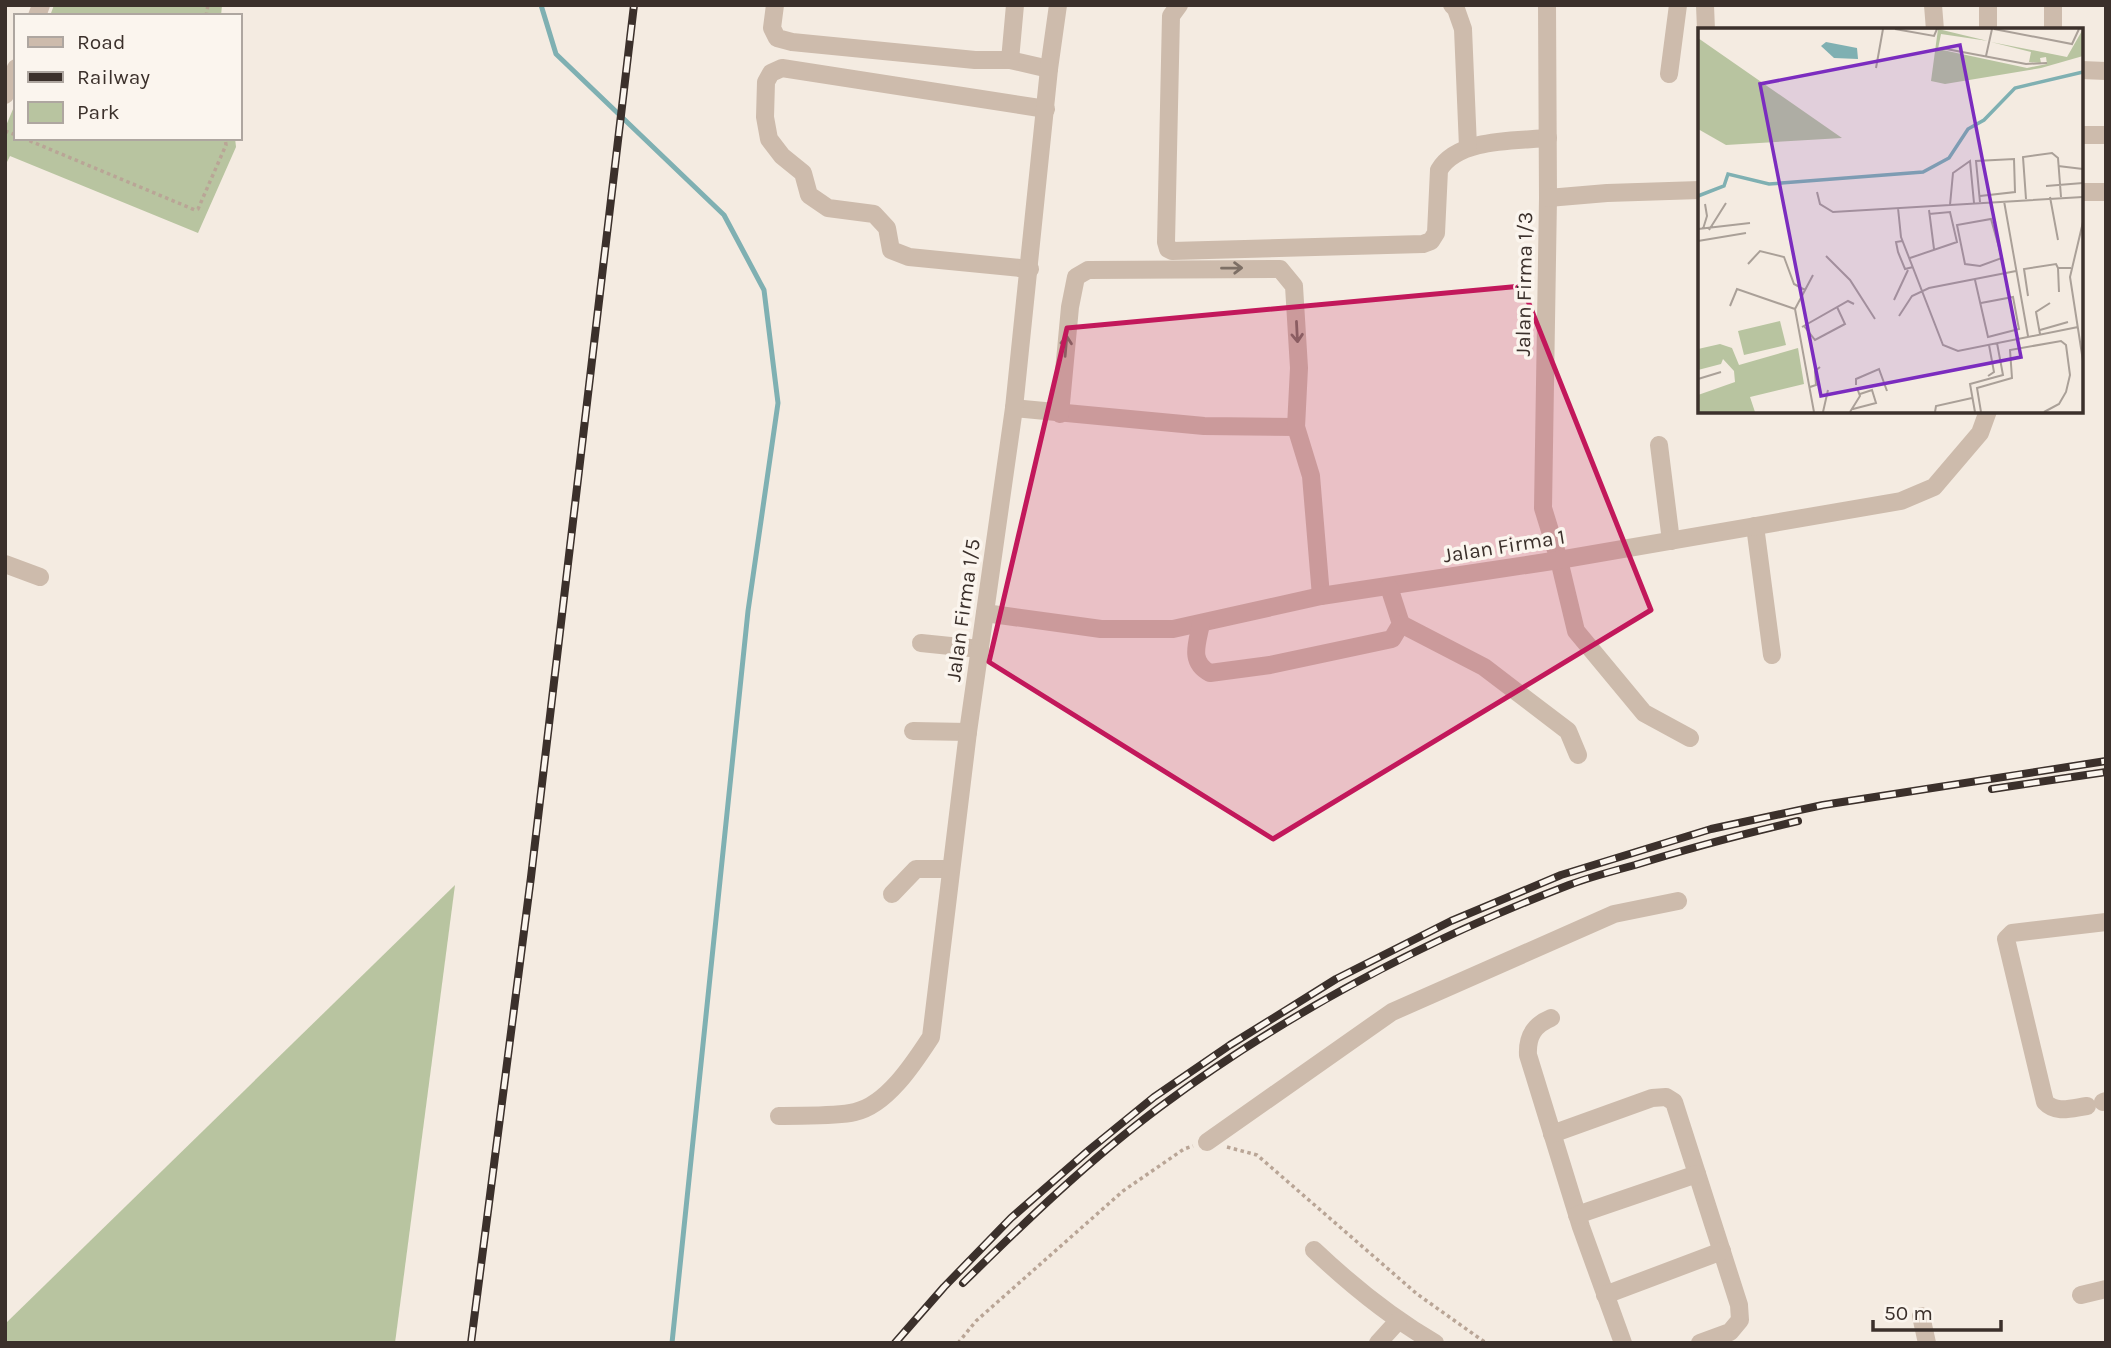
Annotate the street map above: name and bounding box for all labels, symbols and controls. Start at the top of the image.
legend [14,14,242,140]
inset map [1698,28,2083,413]
text: Road [77,30,125,54]
text: Railway [77,65,150,89]
text: Park [77,100,120,124]
street label: Jalan Firma 1/3 [1511,212,1537,356]
one-way arrow [1220,261,1243,275]
one-way arrow [1290,320,1303,343]
one-way arrow [1060,335,1073,357]
street label: Jalan Firma 1 [1441,525,1567,567]
street label: Jalan Firma 1/5 [941,537,985,683]
scale bar [1873,1288,2001,1332]
text: 50 m [1884,1301,1933,1325]

